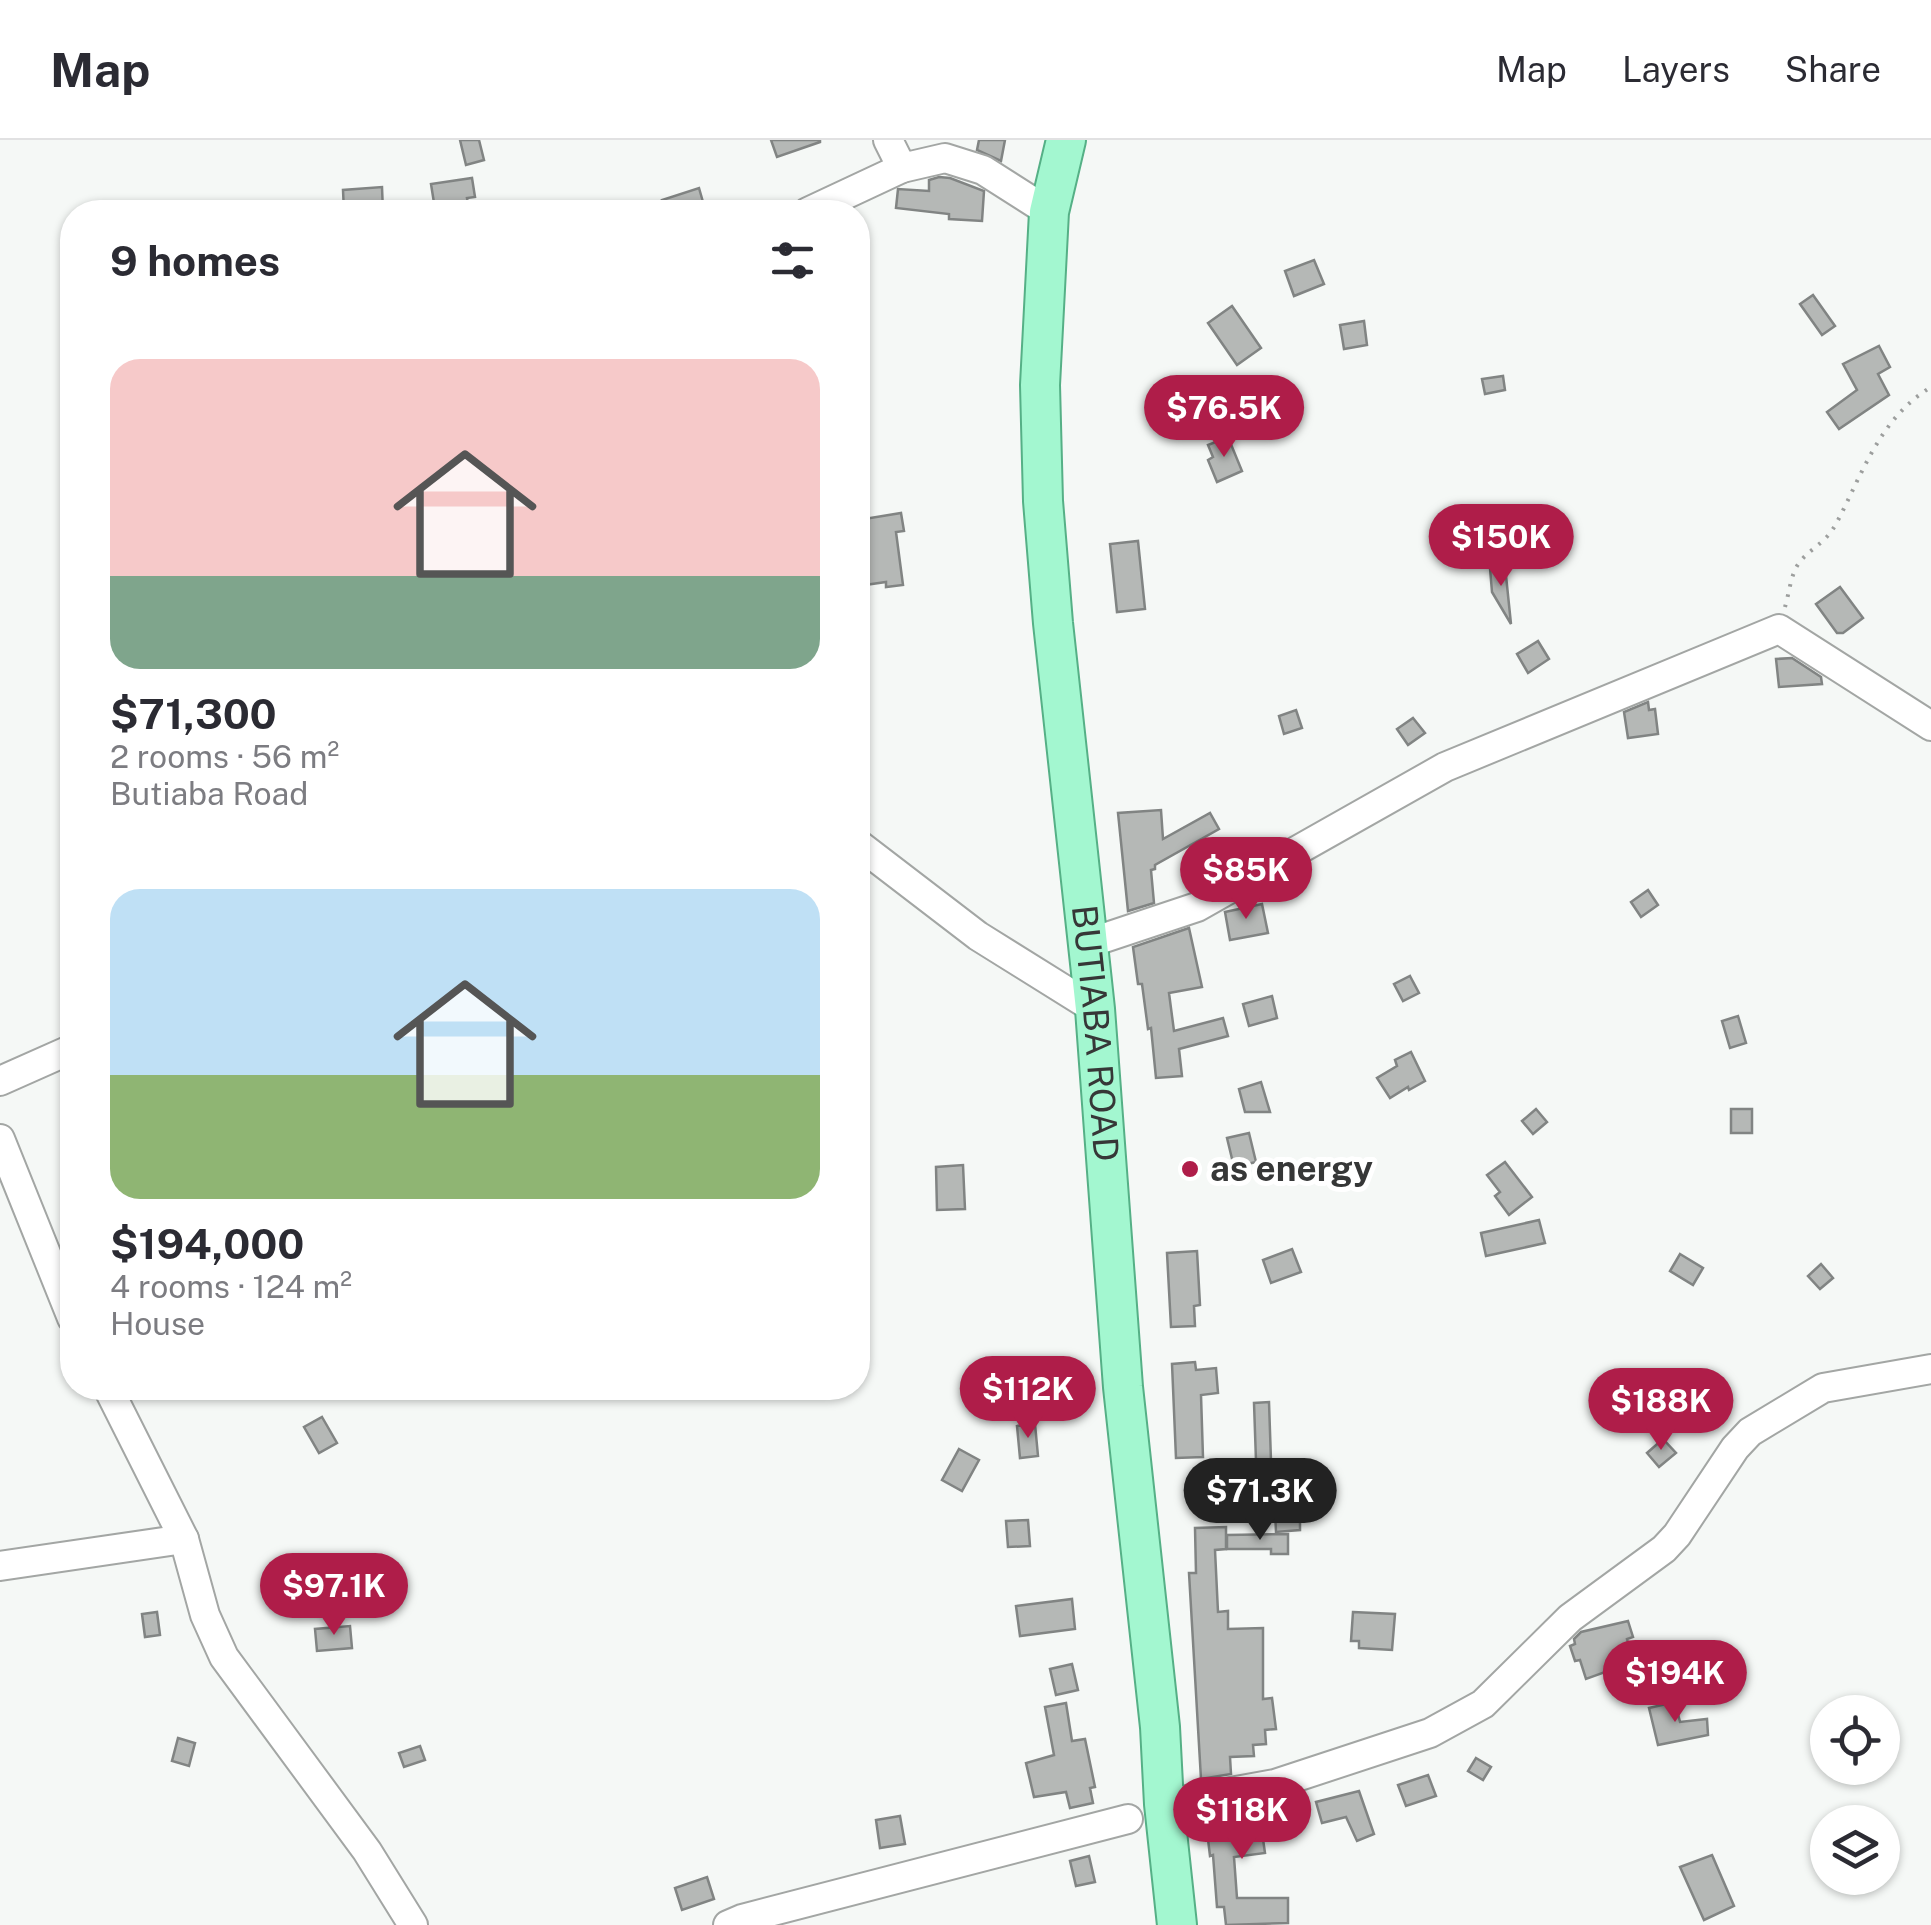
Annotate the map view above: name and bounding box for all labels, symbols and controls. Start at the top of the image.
text: Map [50,41,150,98]
text: Map [1496,49,1567,90]
text: Layers [1622,49,1730,90]
text: Share [1785,49,1881,90]
icon: filters [765,233,820,288]
text: 9 homes [110,236,280,285]
pin: $76.5K [1143,375,1305,460]
text: $76.5K [1166,389,1282,426]
icon: home [375,424,555,604]
pin: $150K [1431,504,1571,589]
text: $150K [1451,518,1551,555]
text: $71,300 [110,689,277,738]
text: 2 rooms · 56 m² [110,738,339,775]
text: Butiaba Road [110,775,308,812]
pin: $85K [1187,837,1305,922]
text: $85K [1202,851,1290,888]
street label: BUTIABA ROAD [1064,903,1127,1163]
icon: home [375,954,555,1134]
place label: as energy [1210,1148,1373,1189]
marker: as energy [1179,1158,1201,1180]
text: $194,000 [110,1219,304,1268]
text: 4 rooms · 124 m² [110,1268,352,1305]
text: House [110,1305,205,1342]
pin: $112K [958,1356,1098,1441]
pin: $188K [1591,1368,1731,1453]
text: $112K [982,1370,1074,1407]
text: $188K [1610,1382,1712,1419]
pin: $71.3K [1179,1458,1341,1543]
text: $71.3K [1206,1472,1314,1509]
pin: $97.1K [253,1553,415,1638]
text: $97.1K [282,1567,386,1604]
pin: $194K [1605,1640,1745,1725]
text: $194K [1625,1654,1725,1691]
map controls [1810,1695,1900,1895]
button: locate [1810,1695,1900,1785]
pin: $118K [1172,1777,1312,1862]
text: $118K [1195,1791,1289,1828]
button: layers [1810,1805,1900,1895]

